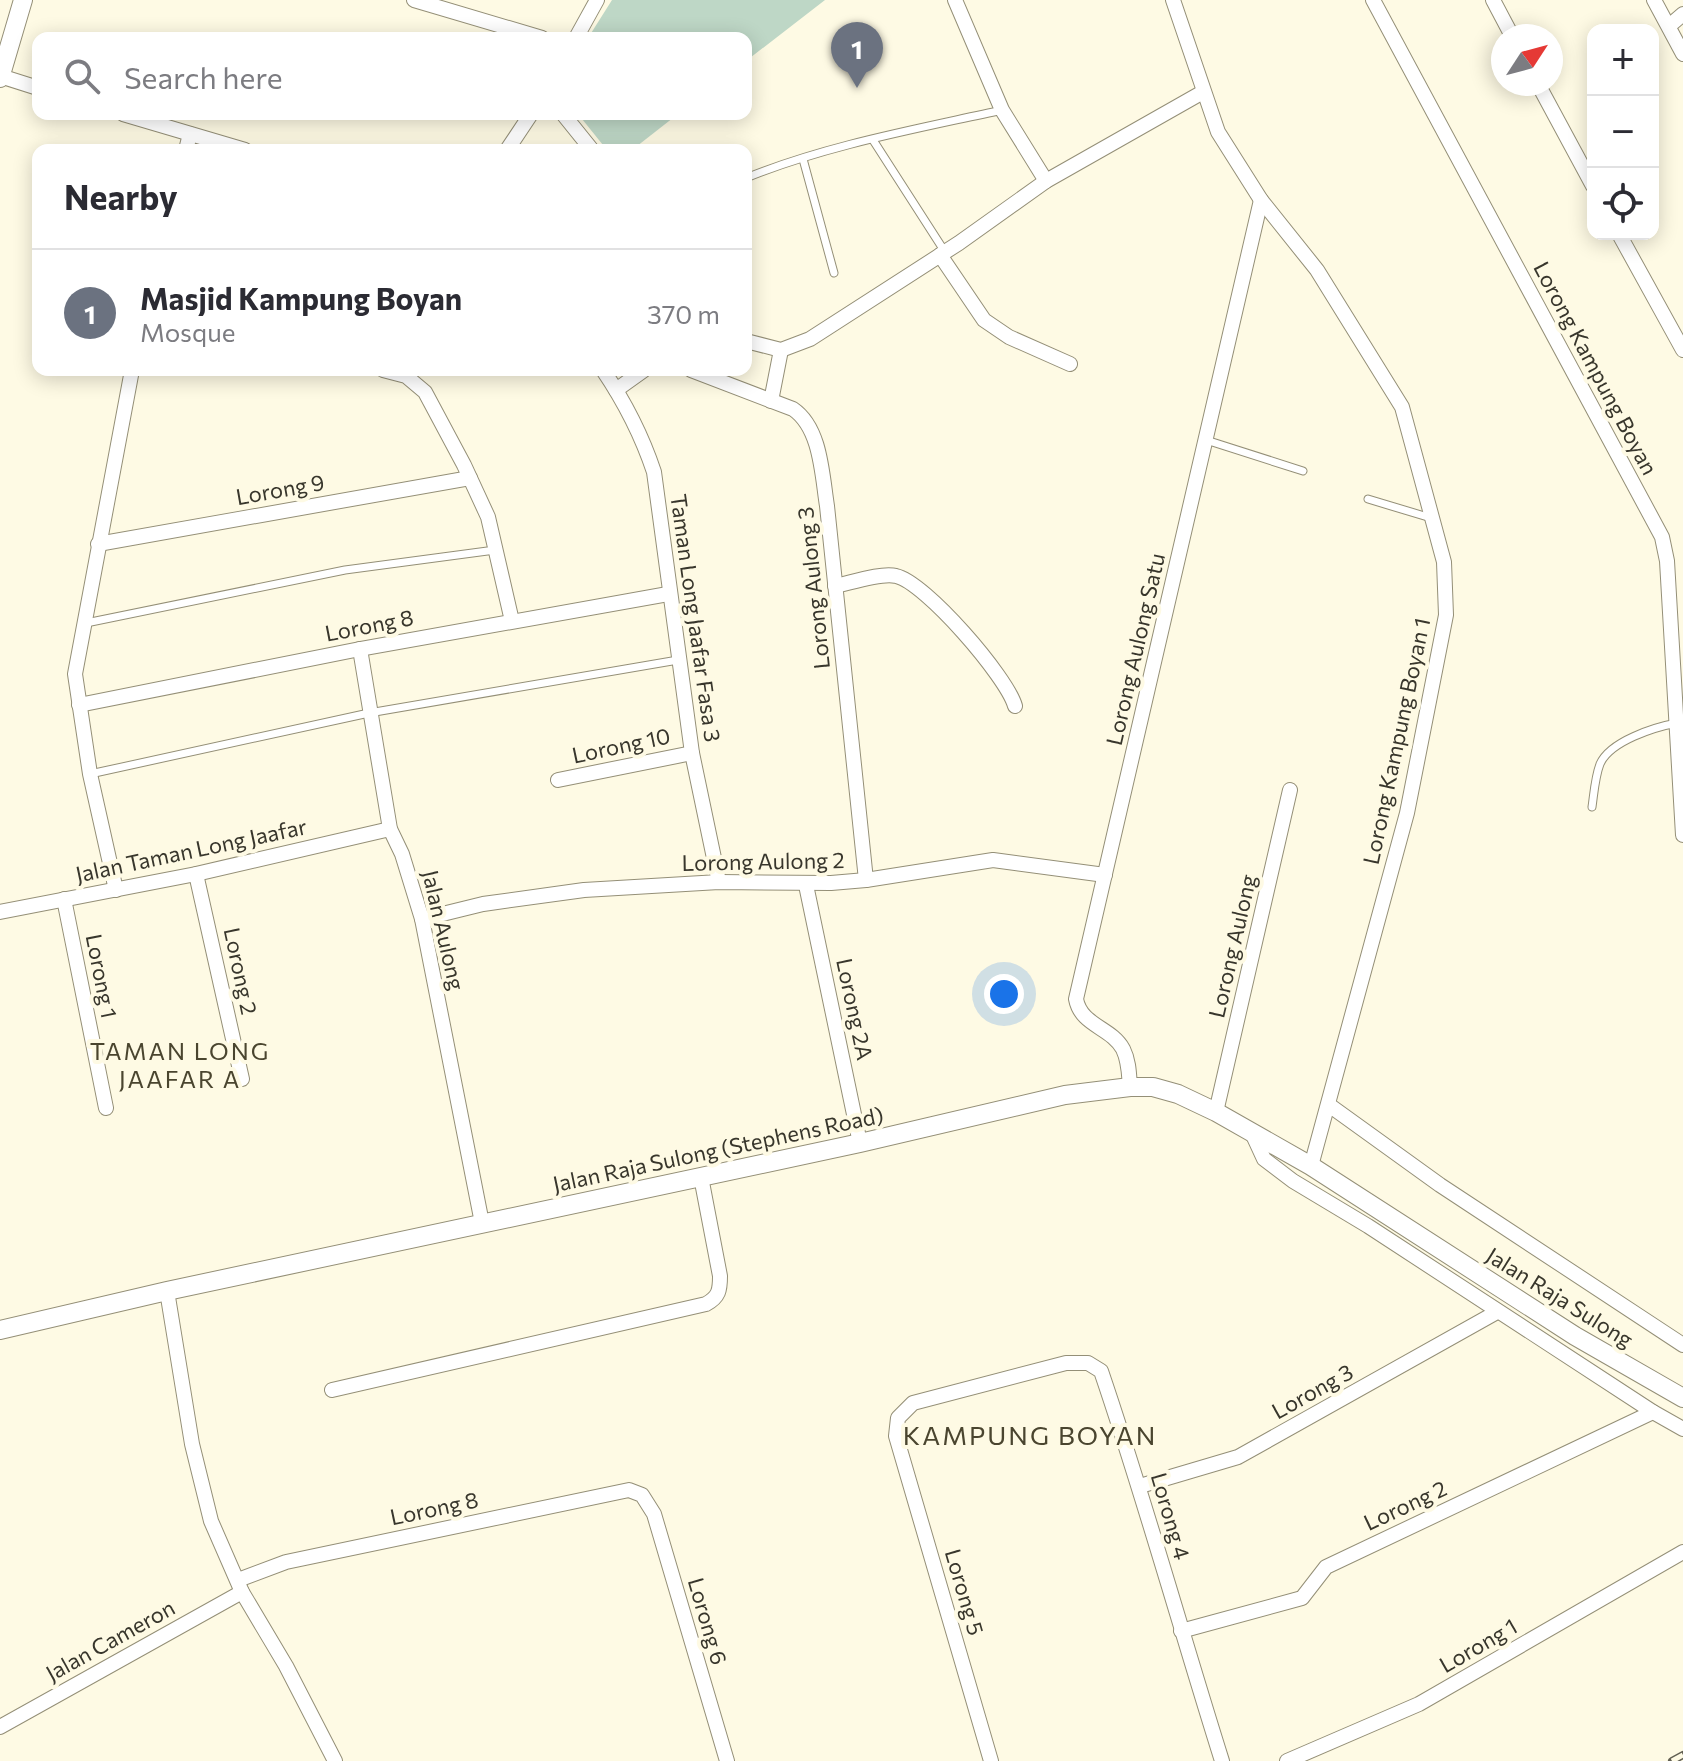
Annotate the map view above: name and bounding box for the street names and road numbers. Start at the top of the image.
street label: Lorong Kampung Boyan [1528,257,1664,479]
street label: Lorong 9 [234,468,326,510]
street label: Taman Long Jaafar Fasa 3 [665,492,727,744]
street label: Lorong Aulong 3 [791,505,835,671]
street label: Lorong Aulong Satu [1100,550,1170,748]
street label: Lorong 8 [323,603,415,647]
street label: Lorong Kampung Boyan 1 [1357,615,1435,867]
street label: Lorong 10 [569,721,673,769]
street label: Jalan Taman Long Jaafar [73,812,309,888]
street label: Lorong Aulong 2 [681,846,845,876]
street label: Jalan Aulong [417,867,471,993]
street label: Lorong Aulong [1202,871,1262,1020]
street label: Lorong 2 [219,925,263,1017]
street label: Lorong 1 [81,931,123,1021]
street label: Lorong 2A [831,956,879,1062]
street label: Jalan Raja Sulong (Stephens Road) [550,1101,886,1197]
street label: Jalan Raja Sulong [1482,1241,1638,1353]
street label: Lorong 3 [1267,1358,1357,1424]
street label: Lorong 4 [1146,1469,1196,1563]
street label: Lorong 2 [1359,1474,1451,1536]
street label: Lorong 8 [387,1486,481,1530]
street label: Lorong 5 [940,1546,990,1638]
street label: Lorong 6 [683,1574,733,1668]
street label: Jalan Cameron [41,1593,179,1687]
street label: Lorong 1 [1434,1612,1522,1678]

